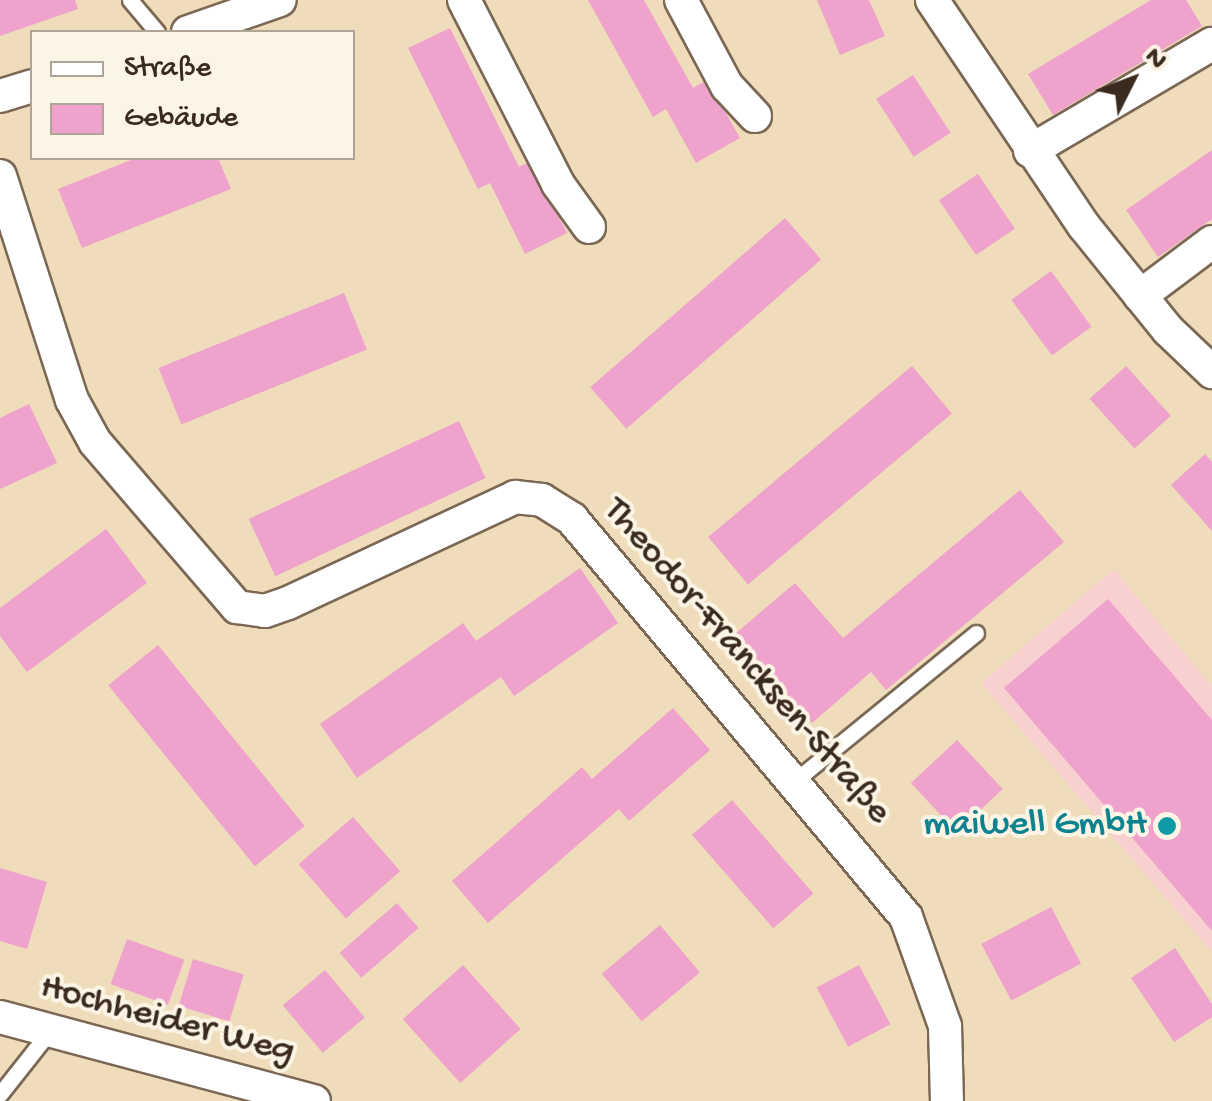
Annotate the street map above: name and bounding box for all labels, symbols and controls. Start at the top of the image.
legend [30,30,355,160]
north arrow [1082,30,1182,130]
text: N [1136,42,1173,77]
text: Straße [124,52,211,87]
text: Gebäude [124,102,238,137]
street label: Theodor-Francksen-Straße [592,489,900,835]
place label: maiwell GmbH [923,803,1147,849]
marker: maiwell GmbH [1156,815,1178,837]
street label: Hochheider Weg [35,965,299,1077]

